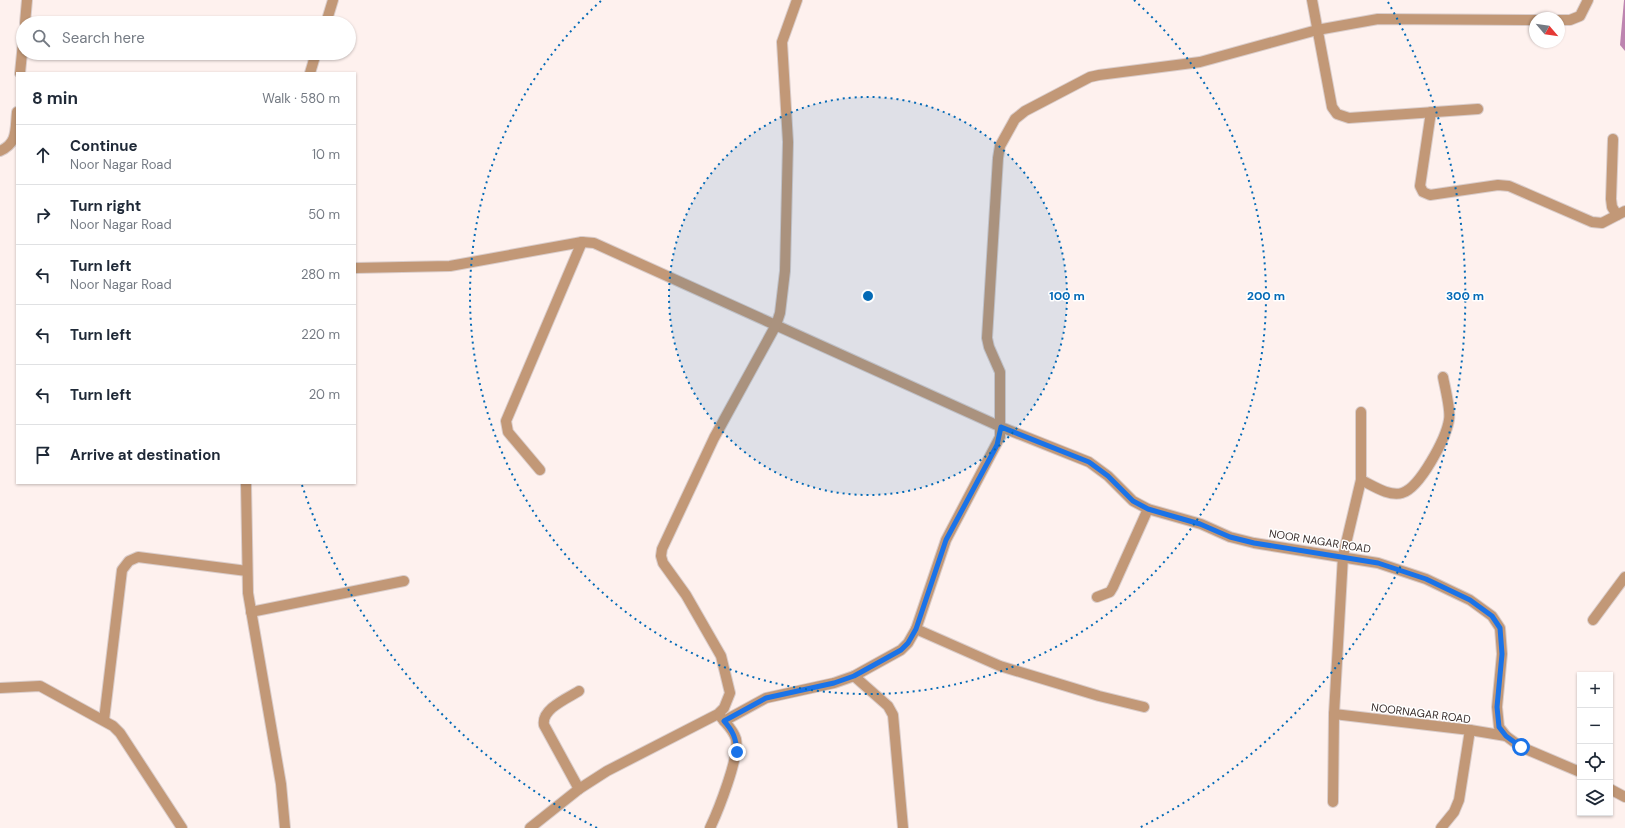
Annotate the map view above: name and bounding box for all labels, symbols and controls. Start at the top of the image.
north arrow [1529,12,1565,48]
search box [16,16,356,60]
icon: search [30,27,52,49]
text: Search here [62,28,145,48]
text: 8 min [32,87,78,109]
text: Walk · 580 m [262,90,340,107]
text: Continue [70,136,138,156]
icon: ahead [32,144,54,166]
text: 10 m [312,146,340,163]
text: Noor Nagar Road [70,156,172,173]
text: Turn right [70,196,141,216]
icon: right [32,204,54,226]
text: 50 m [308,206,340,223]
text: Noor Nagar Road [70,216,172,233]
text: Turn left [70,256,131,276]
icon: left [32,264,54,286]
text: 280 m [301,266,340,283]
text: Noor Nagar Road [70,276,172,293]
text: 100 m [1049,288,1085,304]
text: 200 m [1247,288,1285,304]
text: 300 m [1446,288,1484,304]
centre of rings [861,289,875,303]
icon: left [32,324,54,346]
text: Turn left [70,325,131,345]
text: 220 m [301,326,340,343]
icon: left [32,384,54,406]
text: Turn left [70,385,131,405]
text: 20 m [309,386,340,403]
icon: arrive [32,444,54,466]
text: Arrive at destination [70,445,221,465]
street label: NOOR NAGAR ROAD [1268,526,1372,556]
map controls [1577,672,1613,816]
button: + [1577,672,1613,708]
street label: NOORNAGAR ROAD [1370,700,1472,726]
button: − [1577,708,1613,744]
route start [1512,738,1530,756]
route end [728,743,746,761]
button: locate [1577,744,1613,780]
button: layers [1577,780,1613,816]

